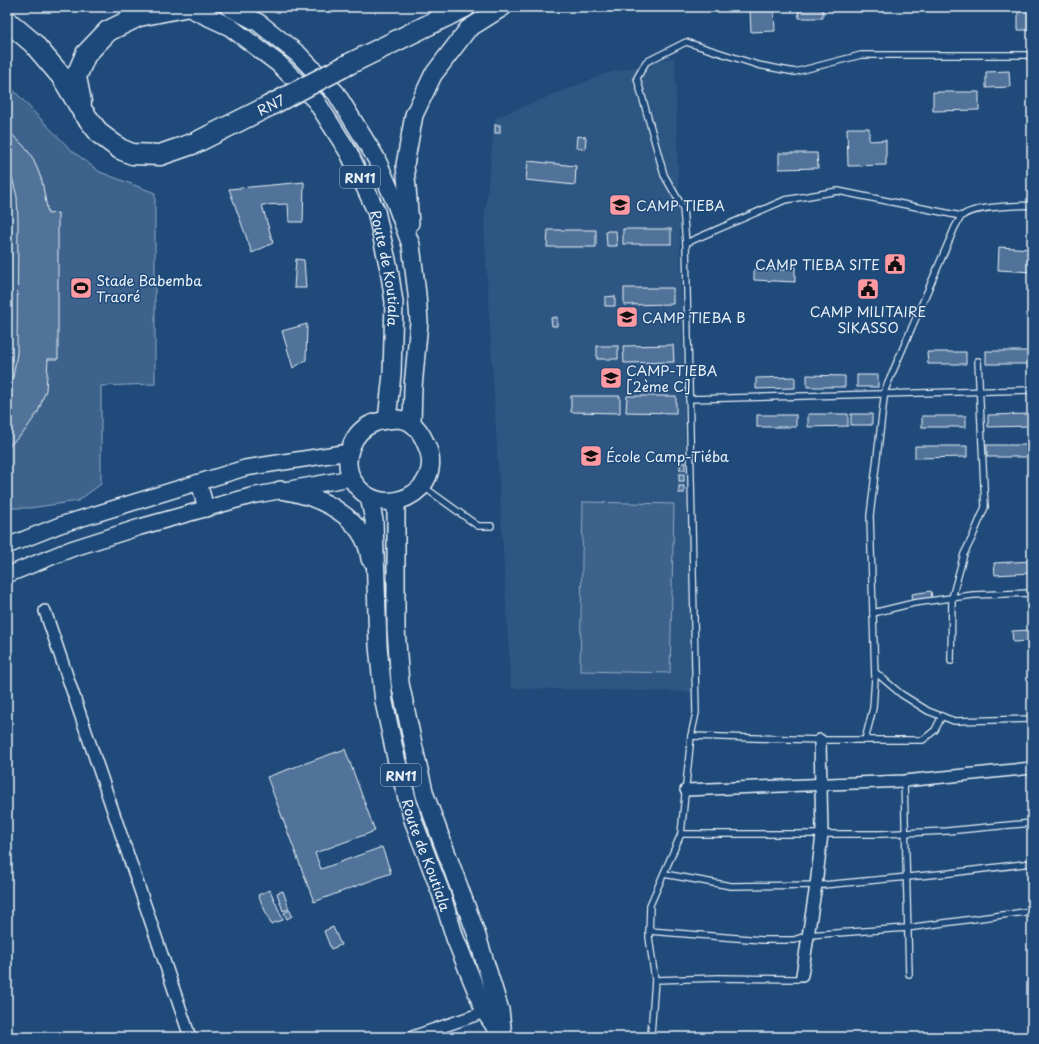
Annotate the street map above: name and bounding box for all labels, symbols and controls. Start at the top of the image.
street label: RN7 [253,89,289,121]
road number: RN11 [340,166,380,188]
school or university icon: CAMP TIEBA [607,192,633,218]
place label: CAMP TIEBA [636,195,725,216]
street label: Route de Koutiala [366,208,405,328]
public building icon: CAMP TIEBA SITE [882,251,908,277]
place label: CAMP TIEBA SITE [755,254,880,275]
place label: Stade Babemba Traoré [96,270,202,307]
sports icon: Stade Babemba Traoré [68,275,94,301]
public building icon: CAMP MILITAIRE SIKASSO [855,276,881,302]
place label: CAMP MILITAIRE SIKASSO [810,301,926,338]
school or university icon: CAMP TIEBA B [614,304,640,330]
place label: CAMP TIEBA B [642,307,746,328]
place label: CAMP-TIEBA [2ème C] [626,360,718,397]
school or university icon: CAMP-TIEBA [2ème C] [598,365,624,391]
school or university icon: École Camp-Tiéba [578,443,604,469]
place label: École Camp-Tiéba [606,446,729,467]
road number: RN11 [381,764,421,786]
street label: Route de Koutiala [397,796,457,915]

